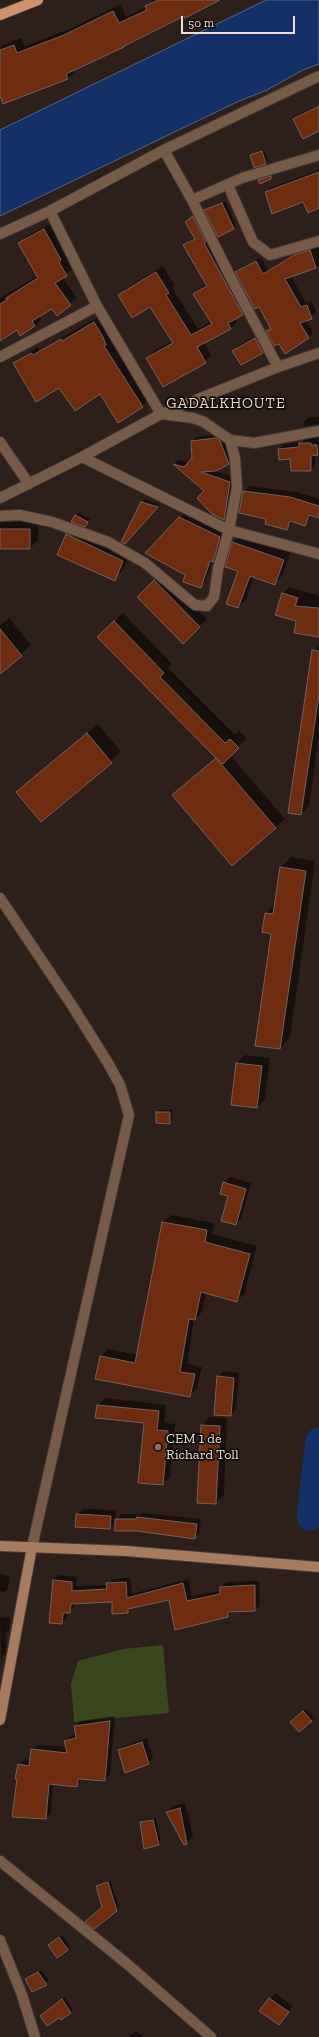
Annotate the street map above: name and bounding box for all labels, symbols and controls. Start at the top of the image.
scale bar [183,8,297,34]
text: 50 m [188,16,214,30]
district label: GADALKHOUTE [166,395,286,413]
place label: CEM 1 de Richard Toll [166,1431,239,1464]
marker: CEM 1 de Richard Toll [153,1442,163,1452]

